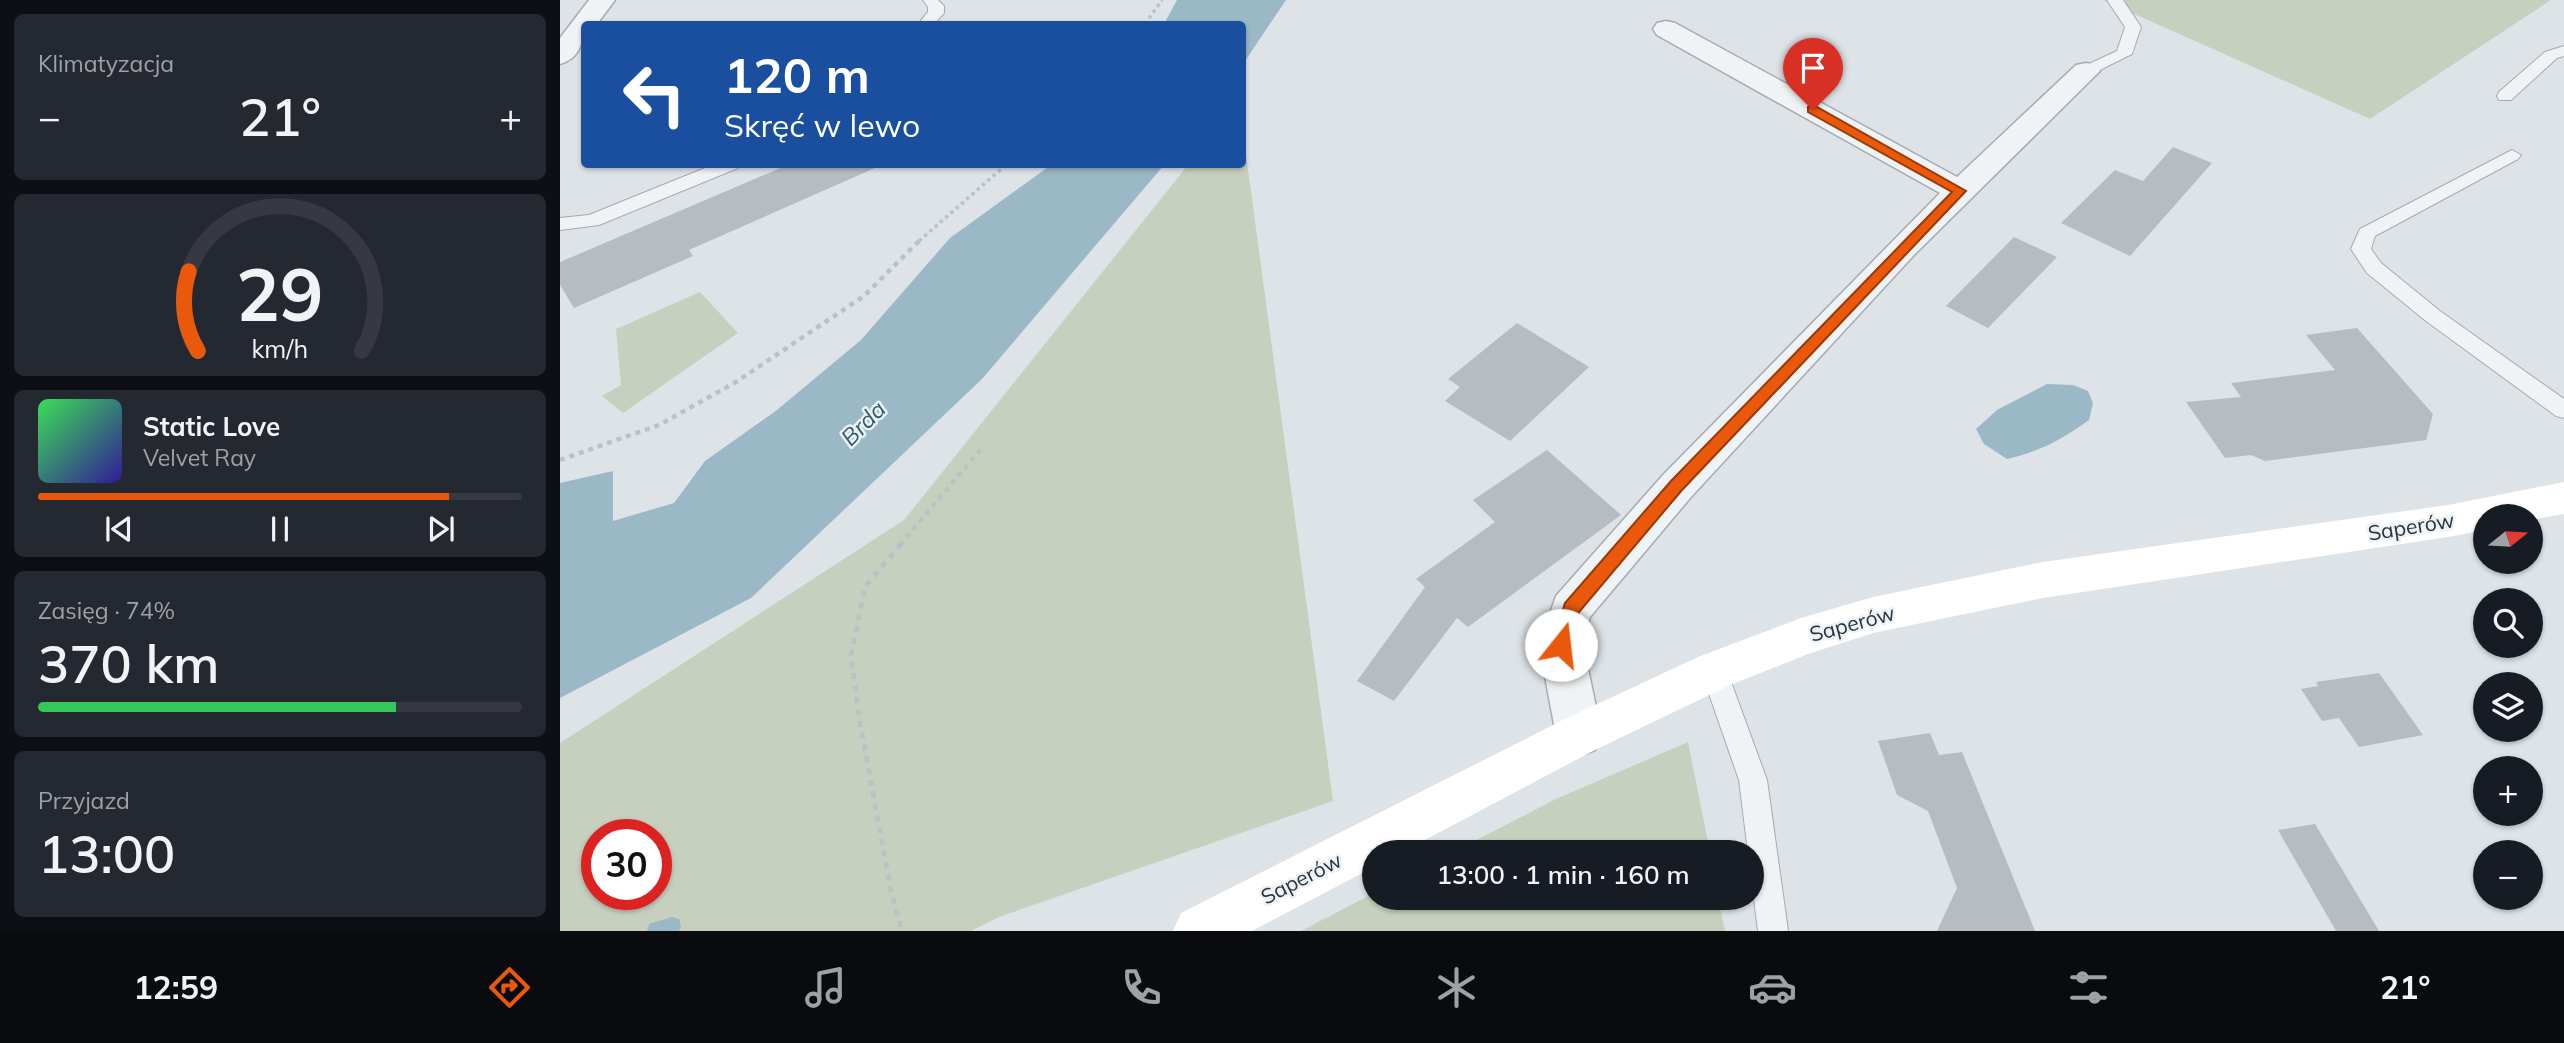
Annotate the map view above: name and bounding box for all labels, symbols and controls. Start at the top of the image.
pin [1783,38,1843,110]
text: 120 m [724,44,870,105]
text: Klimatyzacja [38,49,174,78]
icon: left [609,49,700,140]
icon: arrive [1794,49,1832,87]
text: 21° [239,84,321,149]
text: − [38,93,61,141]
text: + [499,93,522,141]
text: Skręć w lewo [724,105,920,145]
text: 29 [236,249,324,340]
text: km/h [252,333,308,364]
water label: Brda [835,394,892,451]
text: Static Love [143,410,280,443]
text: Velvet Ray [143,443,256,472]
north arrow [2473,504,2543,574]
map controls [2473,504,2543,910]
street label: Saperów [2366,506,2456,546]
icon: previous [100,510,138,548]
icon: pause [261,510,299,548]
icon: next [422,510,460,548]
button: search [2473,588,2543,658]
text: Zasięg · 74% [38,596,175,625]
street label: Saperów [1806,599,1898,647]
position arrow [1524,608,1598,682]
text: 370 km [38,631,219,696]
button: layers [2473,672,2543,742]
button: + [2473,756,2543,826]
text: Przyjazd [38,786,130,815]
speed limit sign: 30 [581,819,672,910]
text: 13:00 [38,821,175,886]
button: − [2473,840,2543,910]
street label: Saperów [1256,847,1346,909]
text: 13:00 · 1 min · 160 m [1436,858,1690,891]
icon: directions [485,963,534,1012]
icon: music [801,963,850,1012]
icon: phone [1117,963,1166,1012]
icon: climate [1432,963,1481,1012]
icon: car [1748,963,1797,1012]
icon: filters [2064,963,2113,1012]
text: 12:59 [133,967,218,1007]
text: 21° [2380,967,2430,1007]

